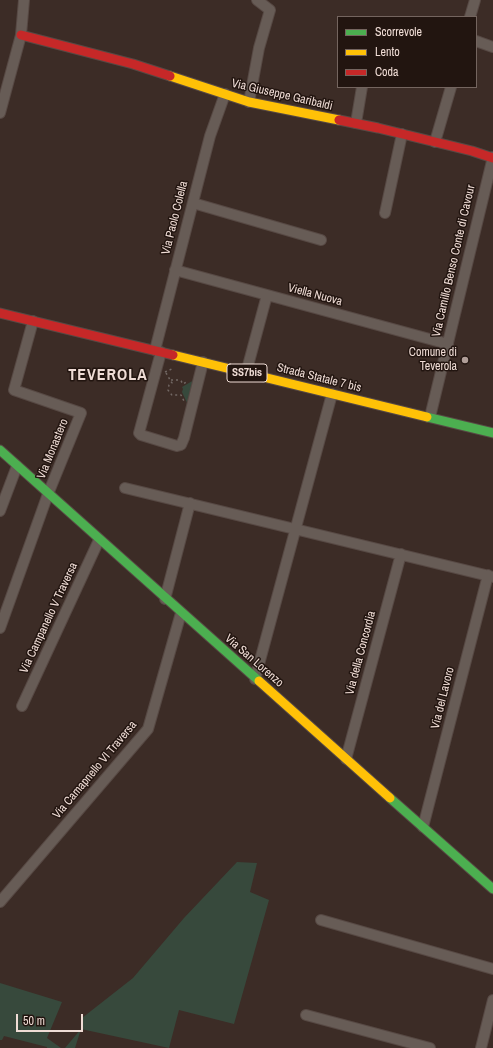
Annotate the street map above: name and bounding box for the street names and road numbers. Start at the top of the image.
street label: Via Giuseppe Garibaldi [230,76,334,114]
street label: Via Paolo Colella [159,180,191,256]
street label: Via Camillo Benso Conte di Cavour [429,184,479,338]
street label: Viella Nuova [286,281,344,309]
street label: Strada Statale 7 bis [275,361,363,395]
road number: SS7bis [227,364,267,382]
street label: Via Monastero [34,417,72,481]
street label: Via Campanello V Traversa [17,560,81,676]
street label: Via della Concordia [343,609,379,697]
street label: Via San Lorenzo [222,632,286,690]
street label: Via del Lavoro [428,666,458,730]
street label: Via Camapnello VI Traversa [50,718,140,822]

